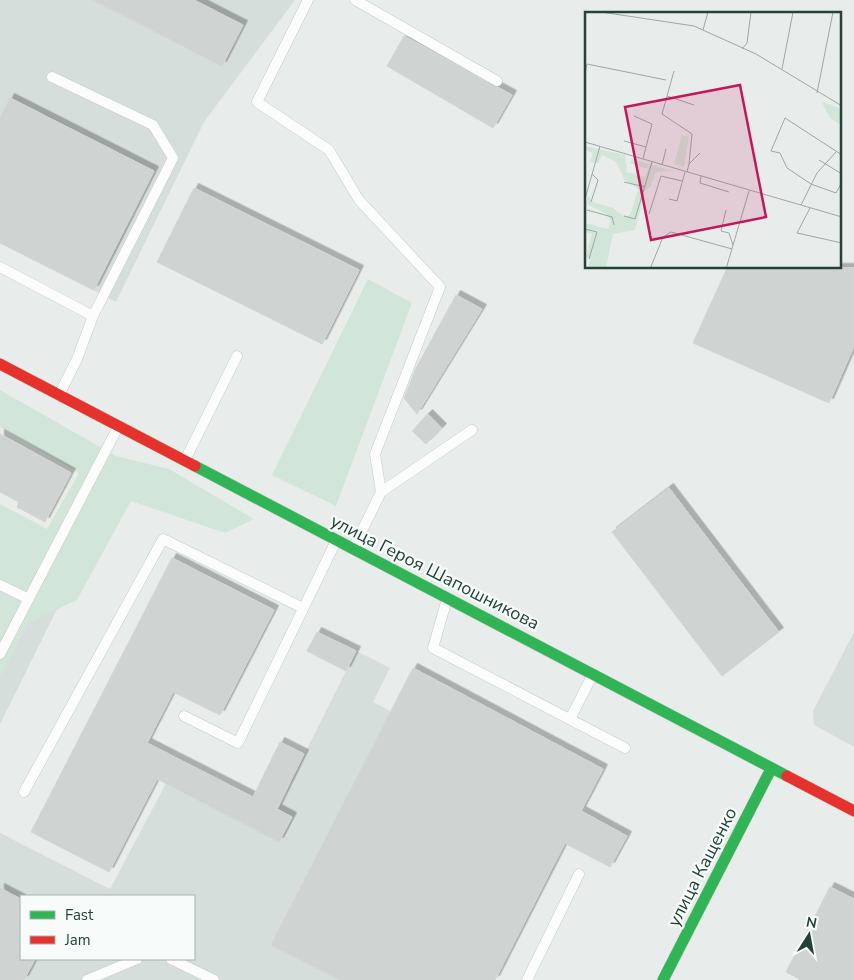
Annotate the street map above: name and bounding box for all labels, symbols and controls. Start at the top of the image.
inset map [585,12,842,269]
street label: улица Героя Шапошникова [326,509,544,635]
street label: улица Кащенко [662,803,742,931]
legend [20,895,195,960]
text: Fast [65,905,94,925]
north arrow [784,910,834,960]
text: N [804,912,818,933]
text: Jam [64,930,91,950]

